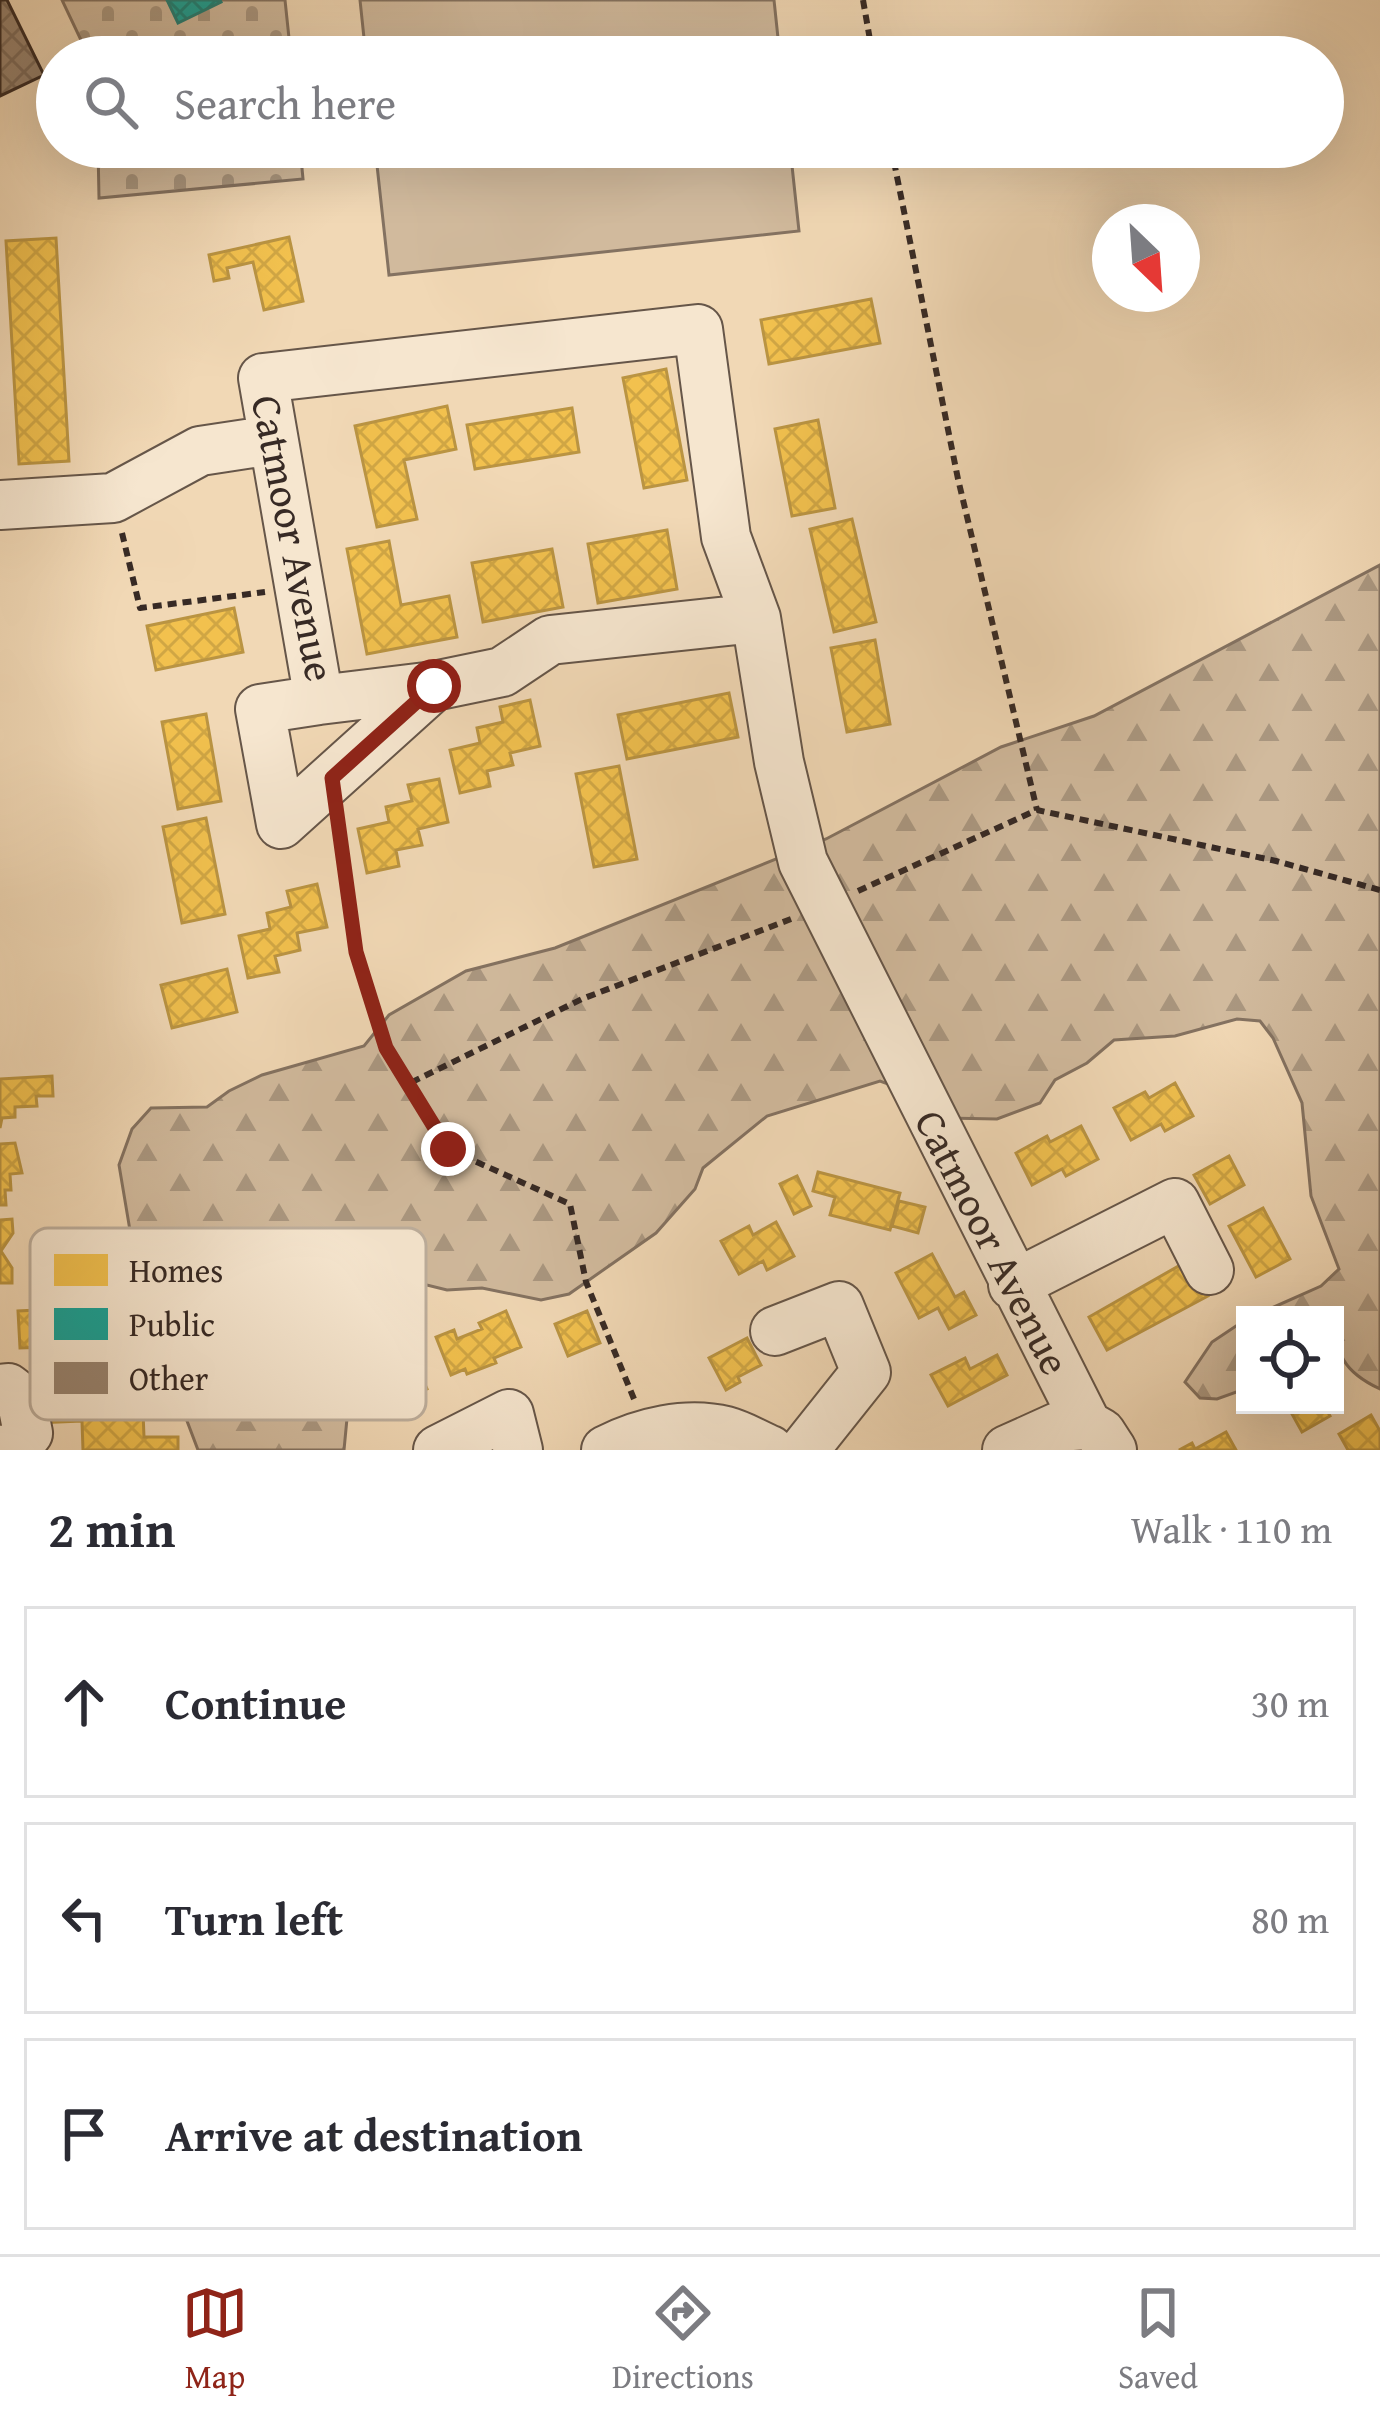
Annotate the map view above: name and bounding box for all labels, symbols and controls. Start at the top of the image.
search box [36,36,1344,168]
icon: search [78,69,144,135]
text: Search here [174,70,396,135]
north arrow [1092,204,1200,312]
street label: Catmoor Avenue [237,390,352,686]
route start [407,659,461,713]
street label: Catmoor Avenue [900,1099,1087,1385]
route end [421,1122,475,1176]
legend [30,1228,426,1420]
text: Homes [129,1246,223,1294]
text: Public [129,1300,215,1348]
map controls [1236,1306,1344,1414]
button: locate [1236,1306,1344,1414]
text: Other [129,1354,209,1402]
text: 2 min [48,1491,175,1566]
text: Walk · 110 m [1131,1500,1332,1557]
icon: ahead [51,1669,117,1735]
text: Continue [165,1670,346,1735]
text: 30 m [1251,1674,1329,1731]
icon: left [51,1885,117,1951]
text: Turn left [165,1886,343,1951]
text: 80 m [1251,1890,1329,1947]
icon: arrive [51,2101,117,2167]
text: Arrive at destination [165,2102,583,2167]
tab: Map [182,2280,248,2400]
tab: Directions [612,2280,754,2400]
tab: Saved [1118,2280,1198,2400]

